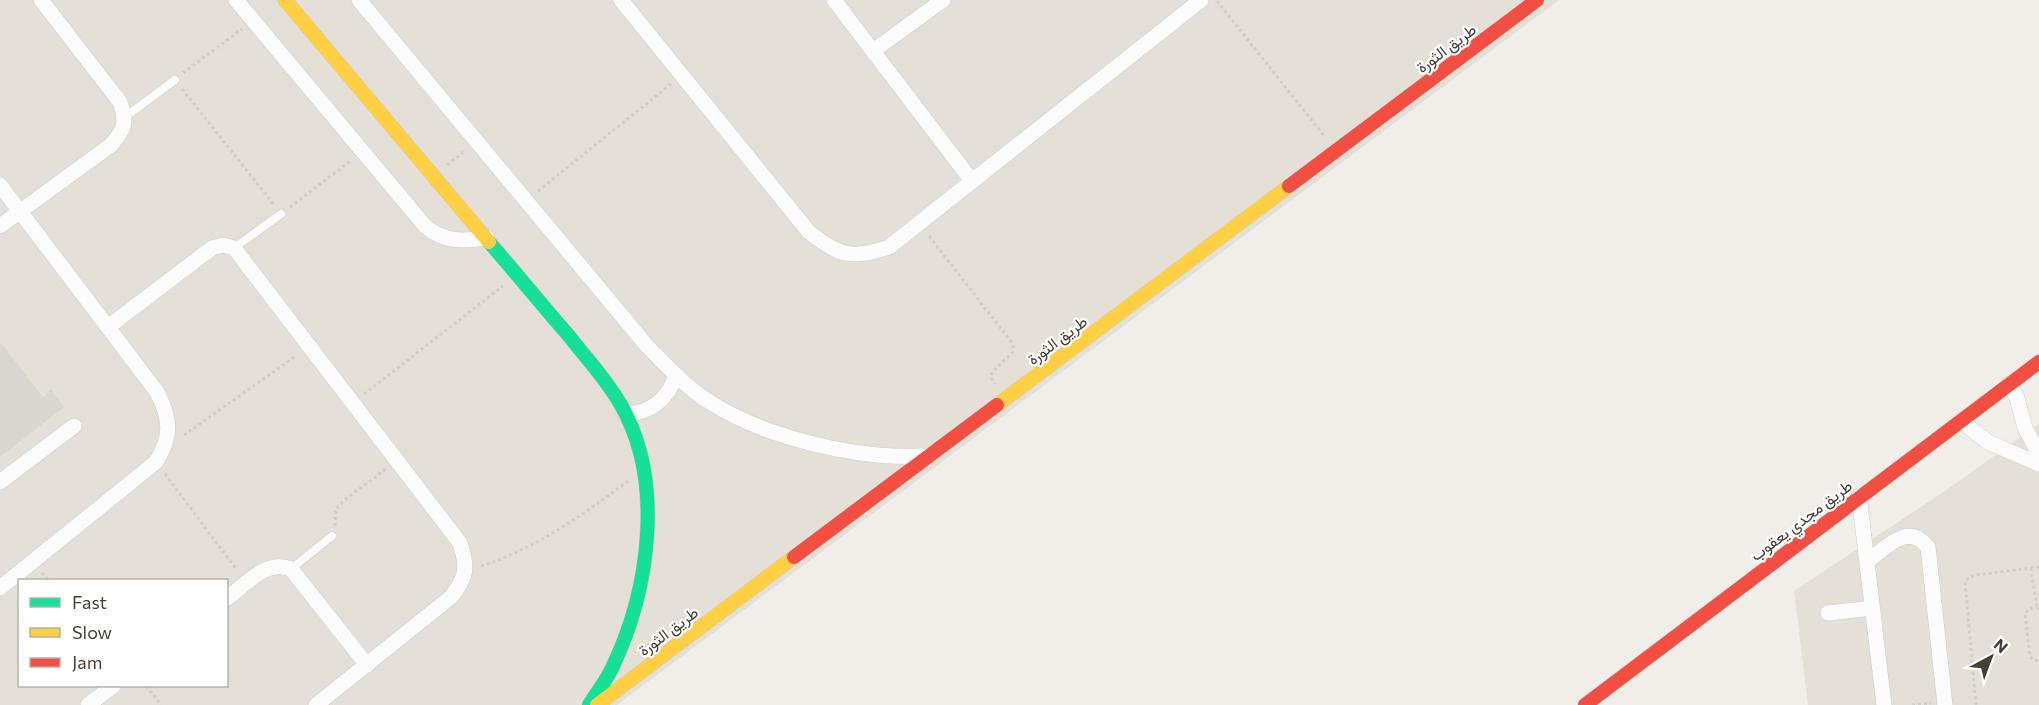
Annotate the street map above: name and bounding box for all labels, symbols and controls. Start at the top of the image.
street label: طريق الثورة [1412,19,1481,78]
street label: طريق الثورة [1023,311,1092,370]
street label: طريق مجدي يعقوب [1746,475,1858,568]
legend [18,579,228,687]
text: Fast [72,591,107,613]
street label: طريق الثورة [634,602,703,661]
text: Slow [72,621,112,643]
north arrow [1961,627,2021,687]
text: N [1990,634,2012,656]
text: Jam [72,651,102,673]

